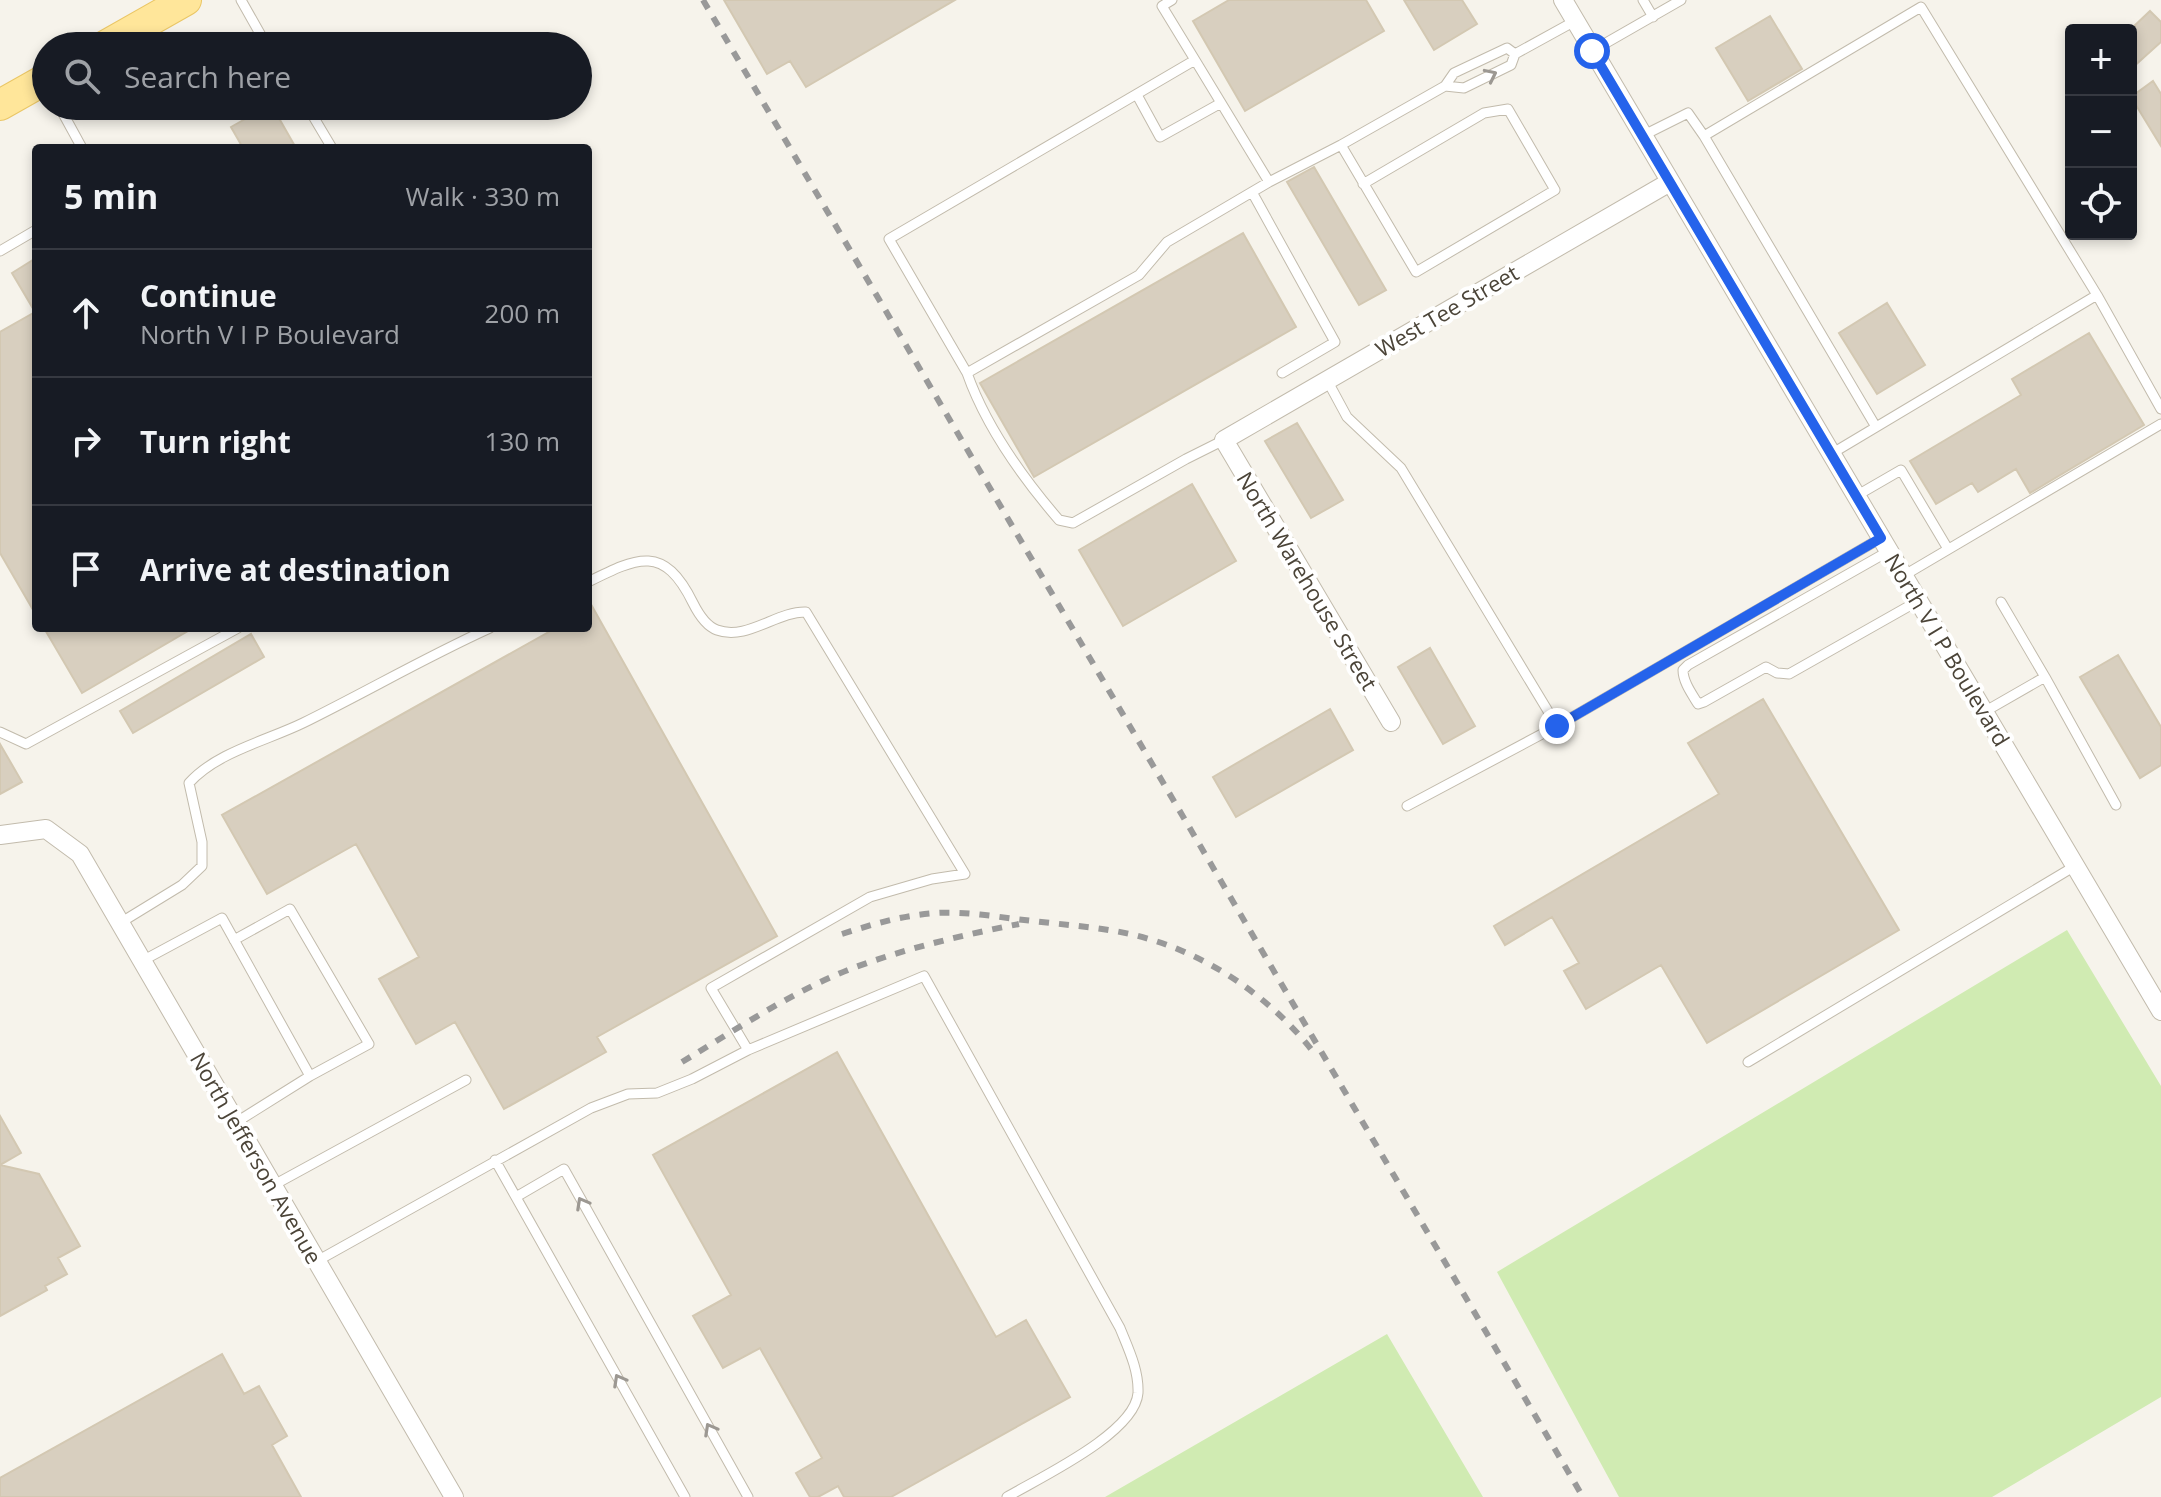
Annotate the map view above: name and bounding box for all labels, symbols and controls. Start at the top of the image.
map controls [2065,24,2137,240]
button: + [2065,24,2137,96]
search box [32,32,592,120]
route start [1574,33,1610,69]
icon: search [60,54,104,98]
text: Search here [124,56,291,97]
one-way arrow [1483,69,1498,85]
button: − [2065,96,2137,168]
button: locate [2065,168,2137,240]
text: 5 min [64,173,158,219]
text: Walk · 330 m [406,178,560,214]
street label: West Tee Street [1369,257,1524,363]
text: Continue [140,275,277,316]
icon: ahead [64,291,108,335]
text: 200 m [485,295,560,331]
text: North V I P Boulevard [140,316,400,352]
icon: right [64,419,108,463]
text: Turn right [140,421,291,462]
text: 130 m [485,423,560,459]
street label: North Warehouse Street [1231,466,1385,695]
icon: arrive [64,547,108,591]
street label: North V I P Boulevard [1878,547,2017,751]
text: Arrive at destination [140,549,451,590]
route end [1539,708,1575,744]
street label: North Jefferson Avenue [184,1046,330,1269]
one-way arrow [576,1197,592,1211]
one-way arrow [613,1374,629,1389]
one-way arrow [704,1423,720,1438]

